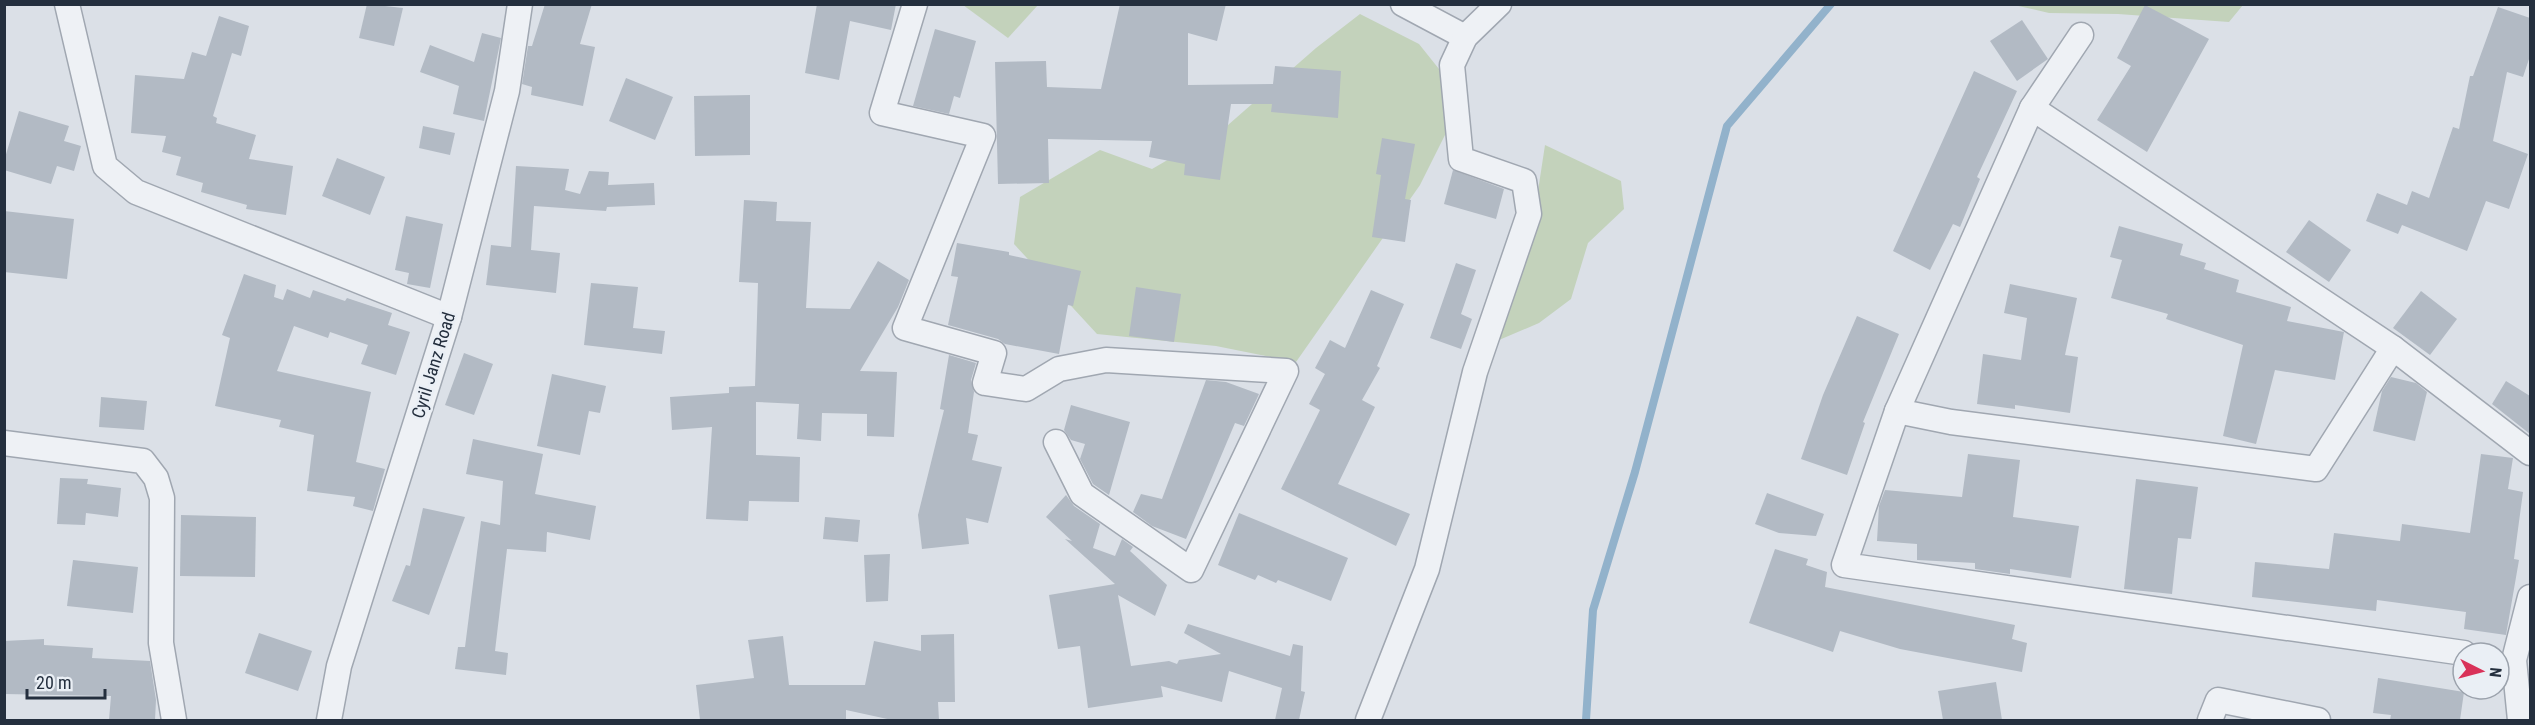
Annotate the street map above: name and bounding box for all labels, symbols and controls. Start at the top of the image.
street label: Cyril Janz Road [407,309,459,421]
north arrow [2451,641,2511,701]
scale bar [27,662,105,700]
text: N [2485,667,2505,678]
text: 20 m [36,672,71,693]

